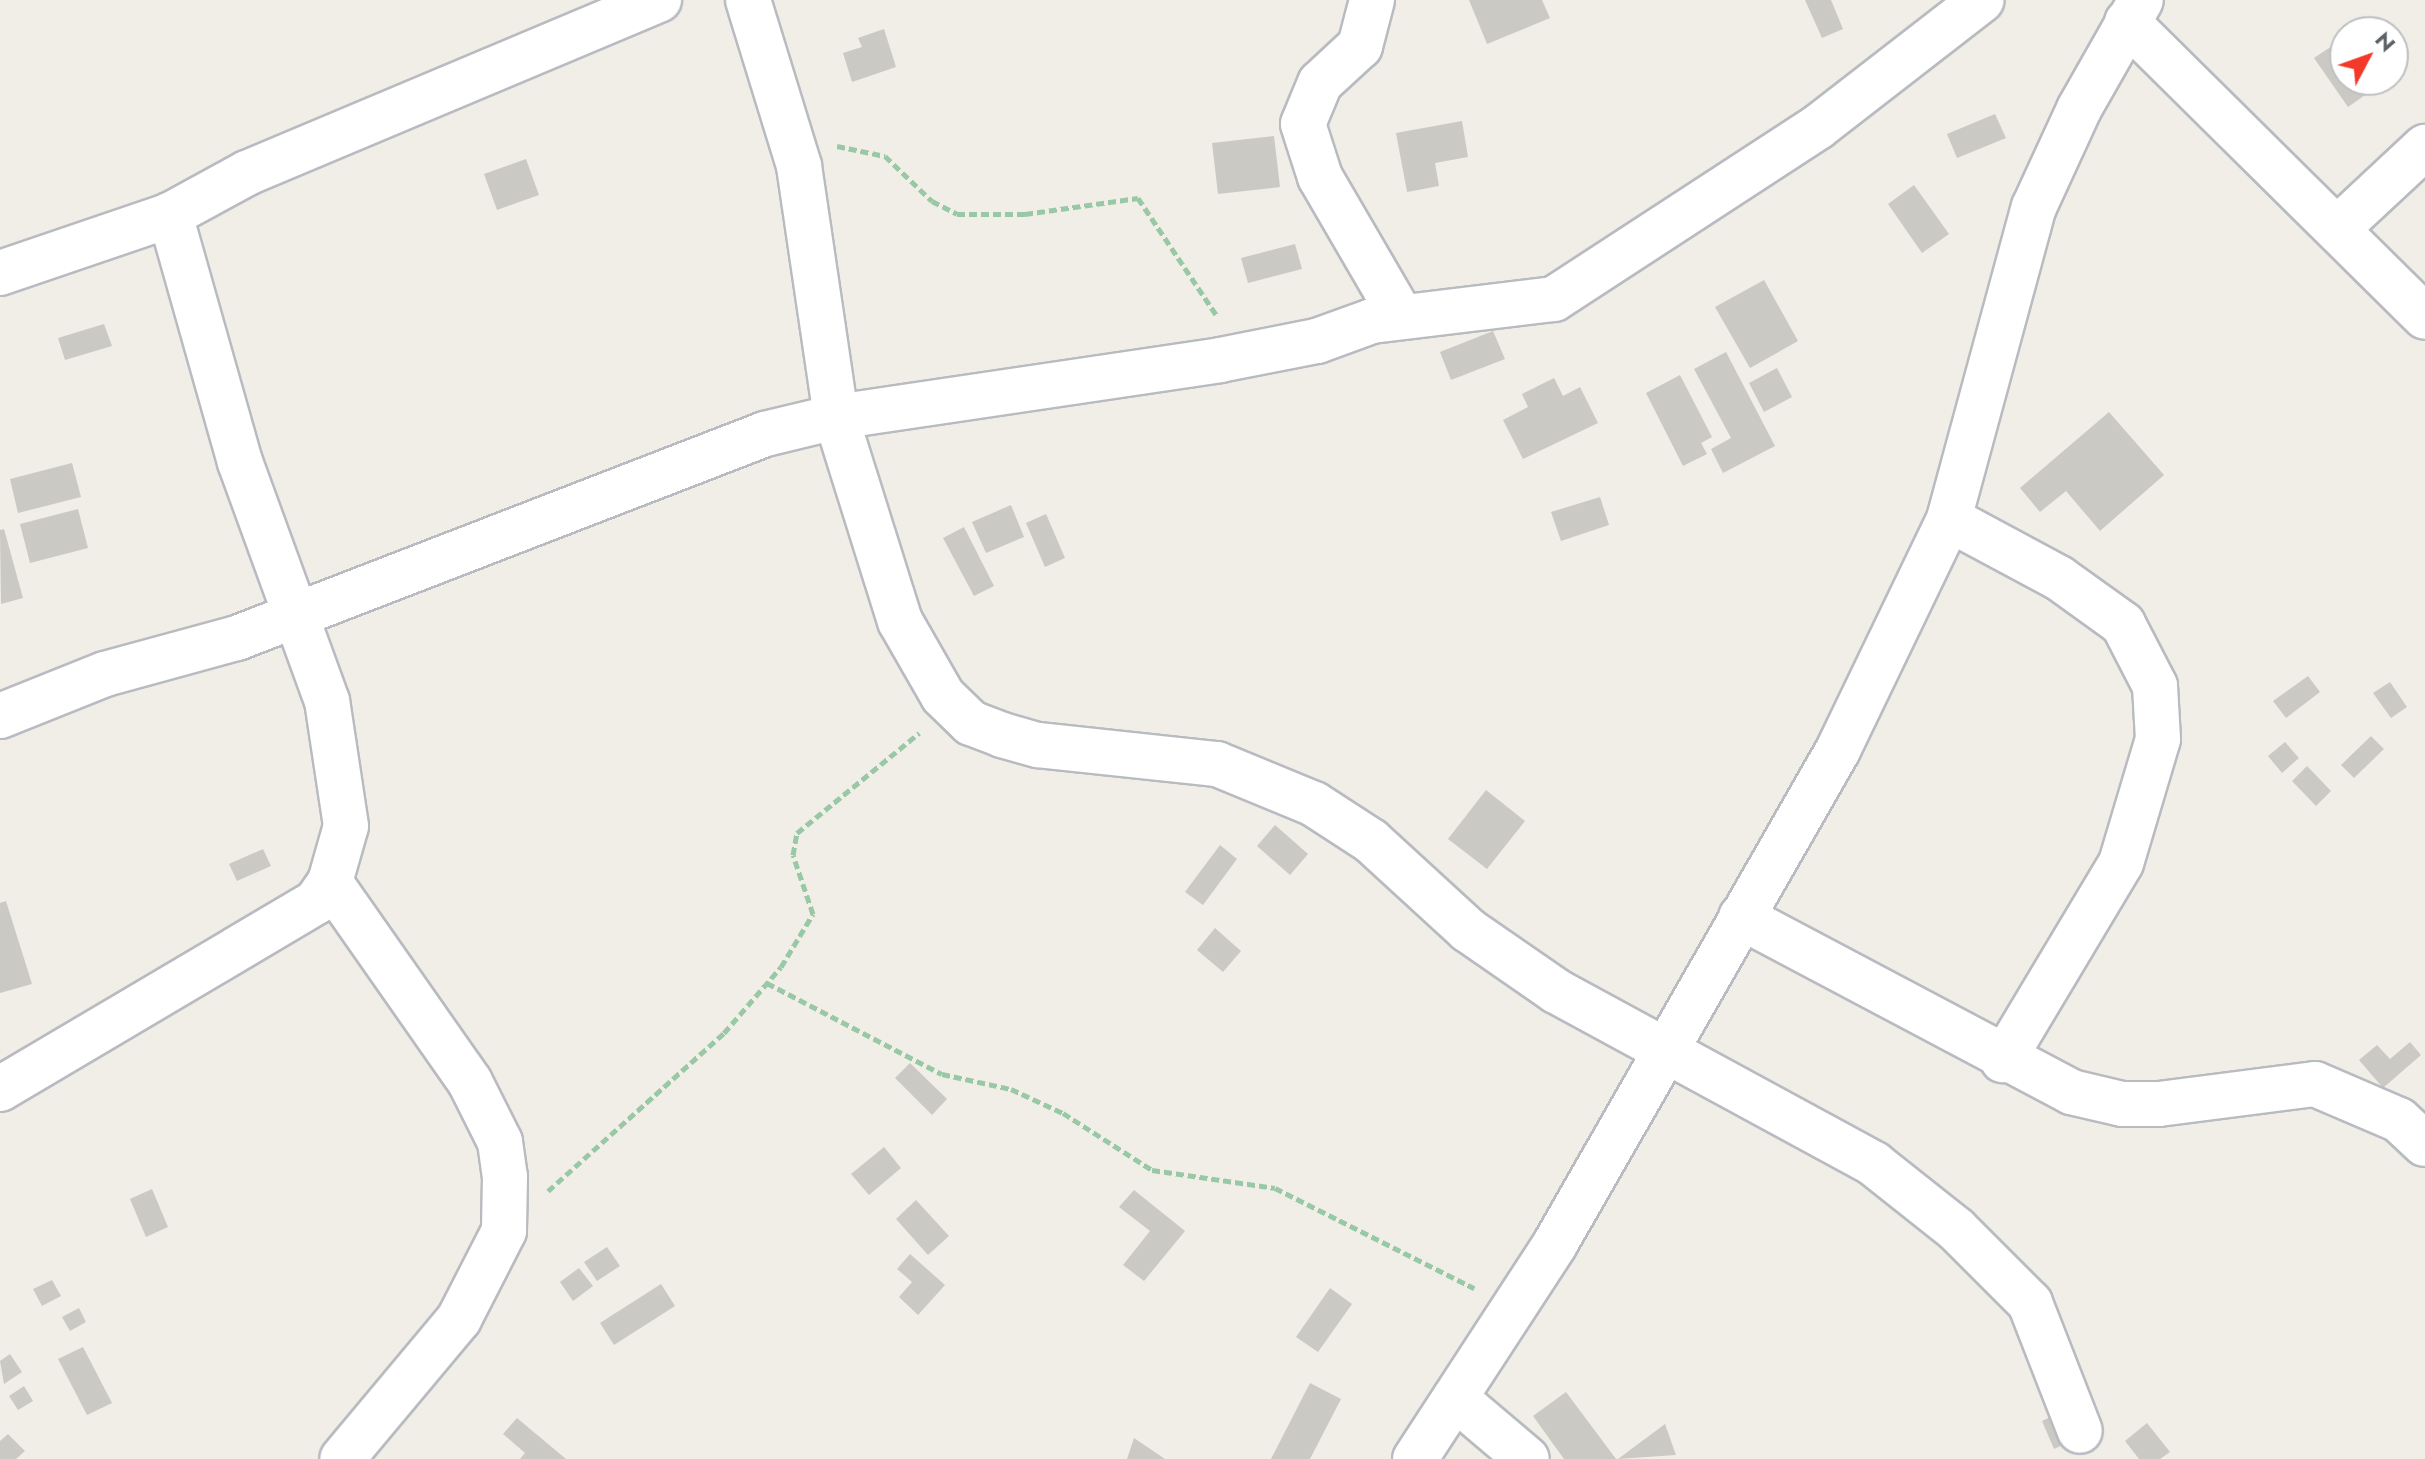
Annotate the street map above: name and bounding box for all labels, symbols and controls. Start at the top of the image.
north arrow [2329,16,2409,96]
text: N [2368,24,2403,59]

